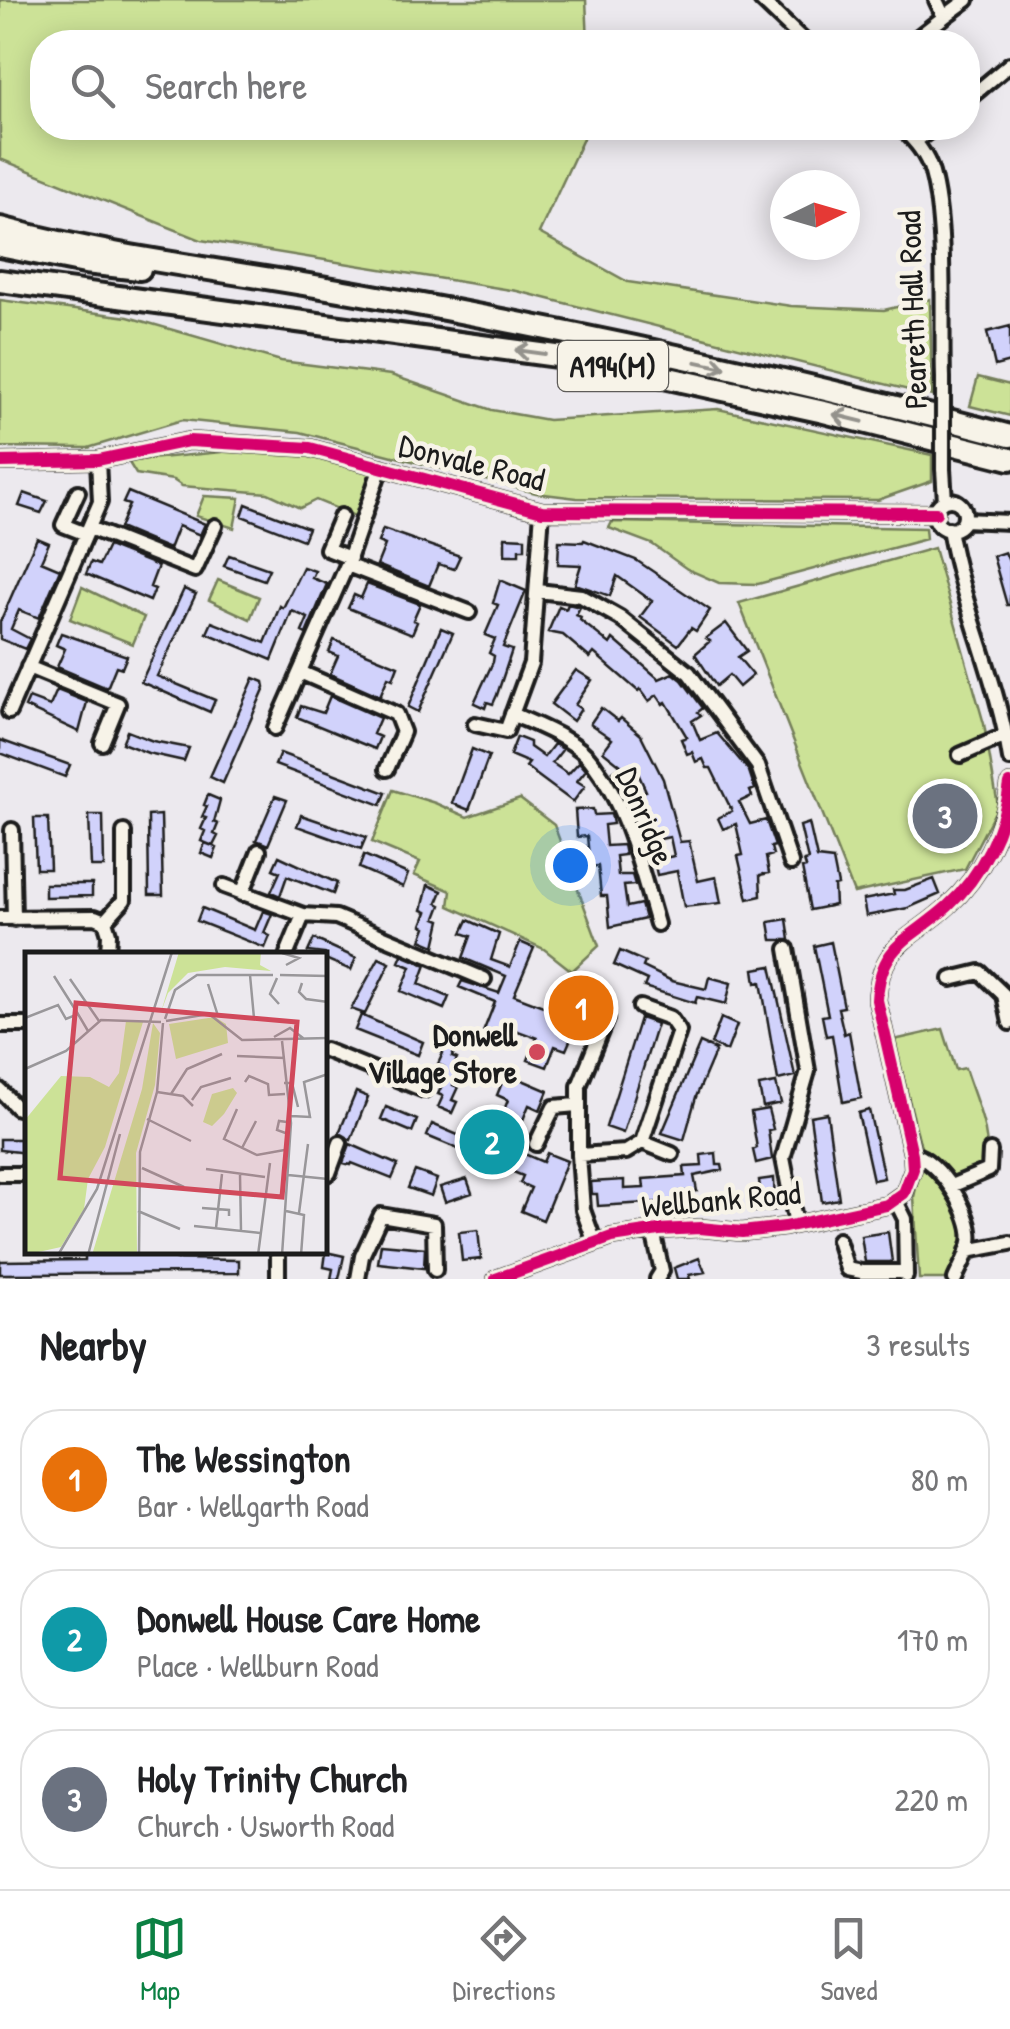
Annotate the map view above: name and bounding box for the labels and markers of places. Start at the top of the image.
pin: 3 [912,778,978,854]
pin: 1 [548,970,614,1046]
place label: Donwell Village Store [368,1013,518,1094]
marker: Donwell Village Store [526,1041,548,1063]
pin: 2 [460,1104,524,1180]

